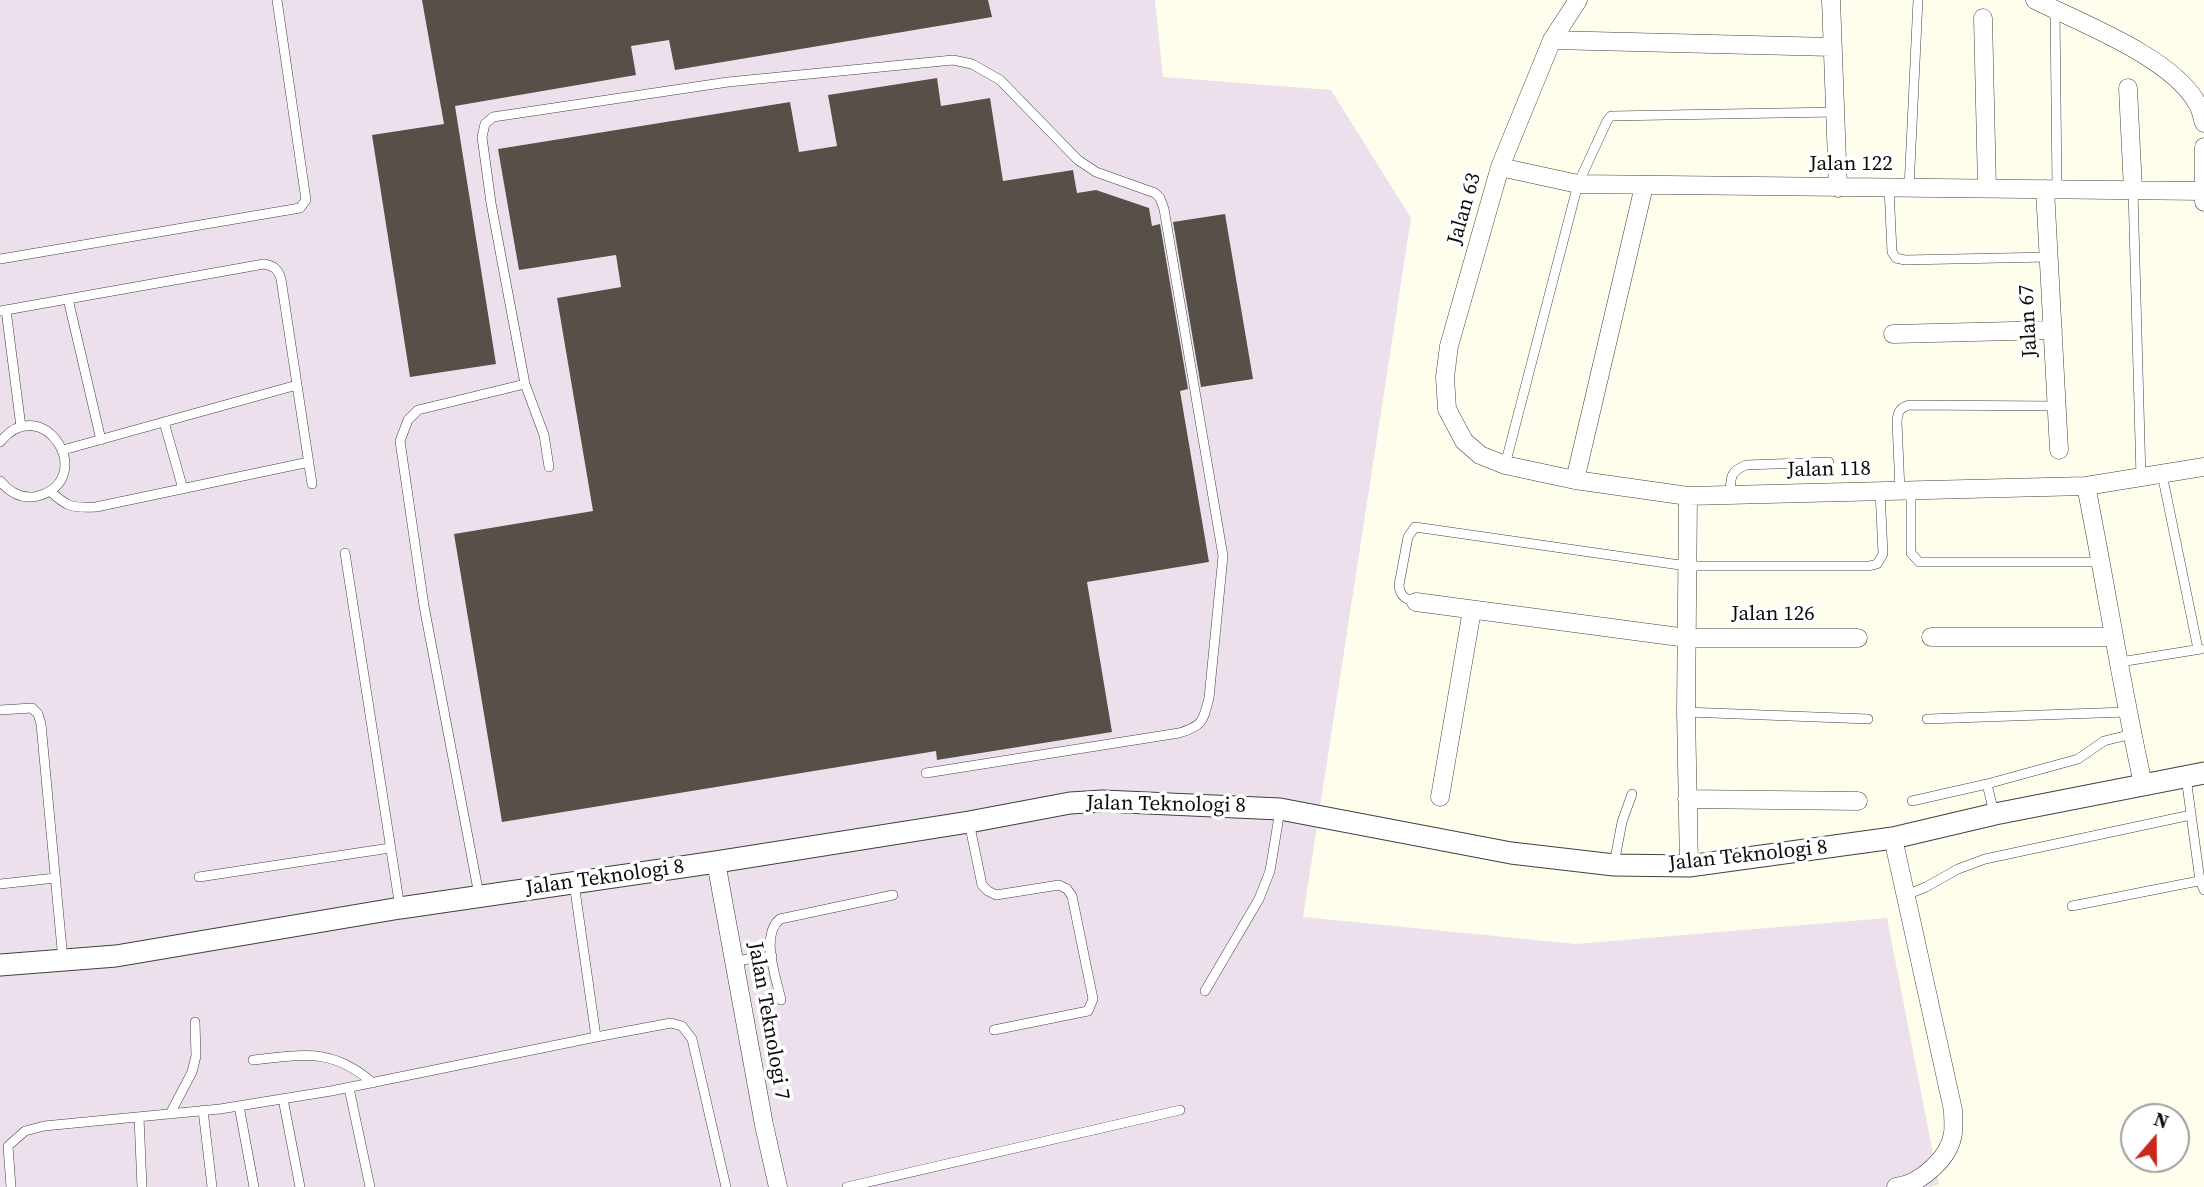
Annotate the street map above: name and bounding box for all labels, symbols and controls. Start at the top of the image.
street label: Jalan 122 [1809,152,1893,178]
street label: Jalan 63 [1443,170,1487,248]
street label: Jalan 67 [2015,284,2043,358]
street label: Jalan 118 [1787,457,1871,483]
street label: Jalan 126 [1731,602,1815,628]
street label: Jalan Teknologi 8 [1086,791,1246,819]
street label: Jalan Teknologi 8 [1667,835,1829,877]
street label: Jalan Teknologi 8 [524,854,686,902]
street label: Jalan Teknologi 7 [742,940,794,1102]
north arrow [2120,1103,2190,1173]
text: N [2151,1106,2172,1135]

